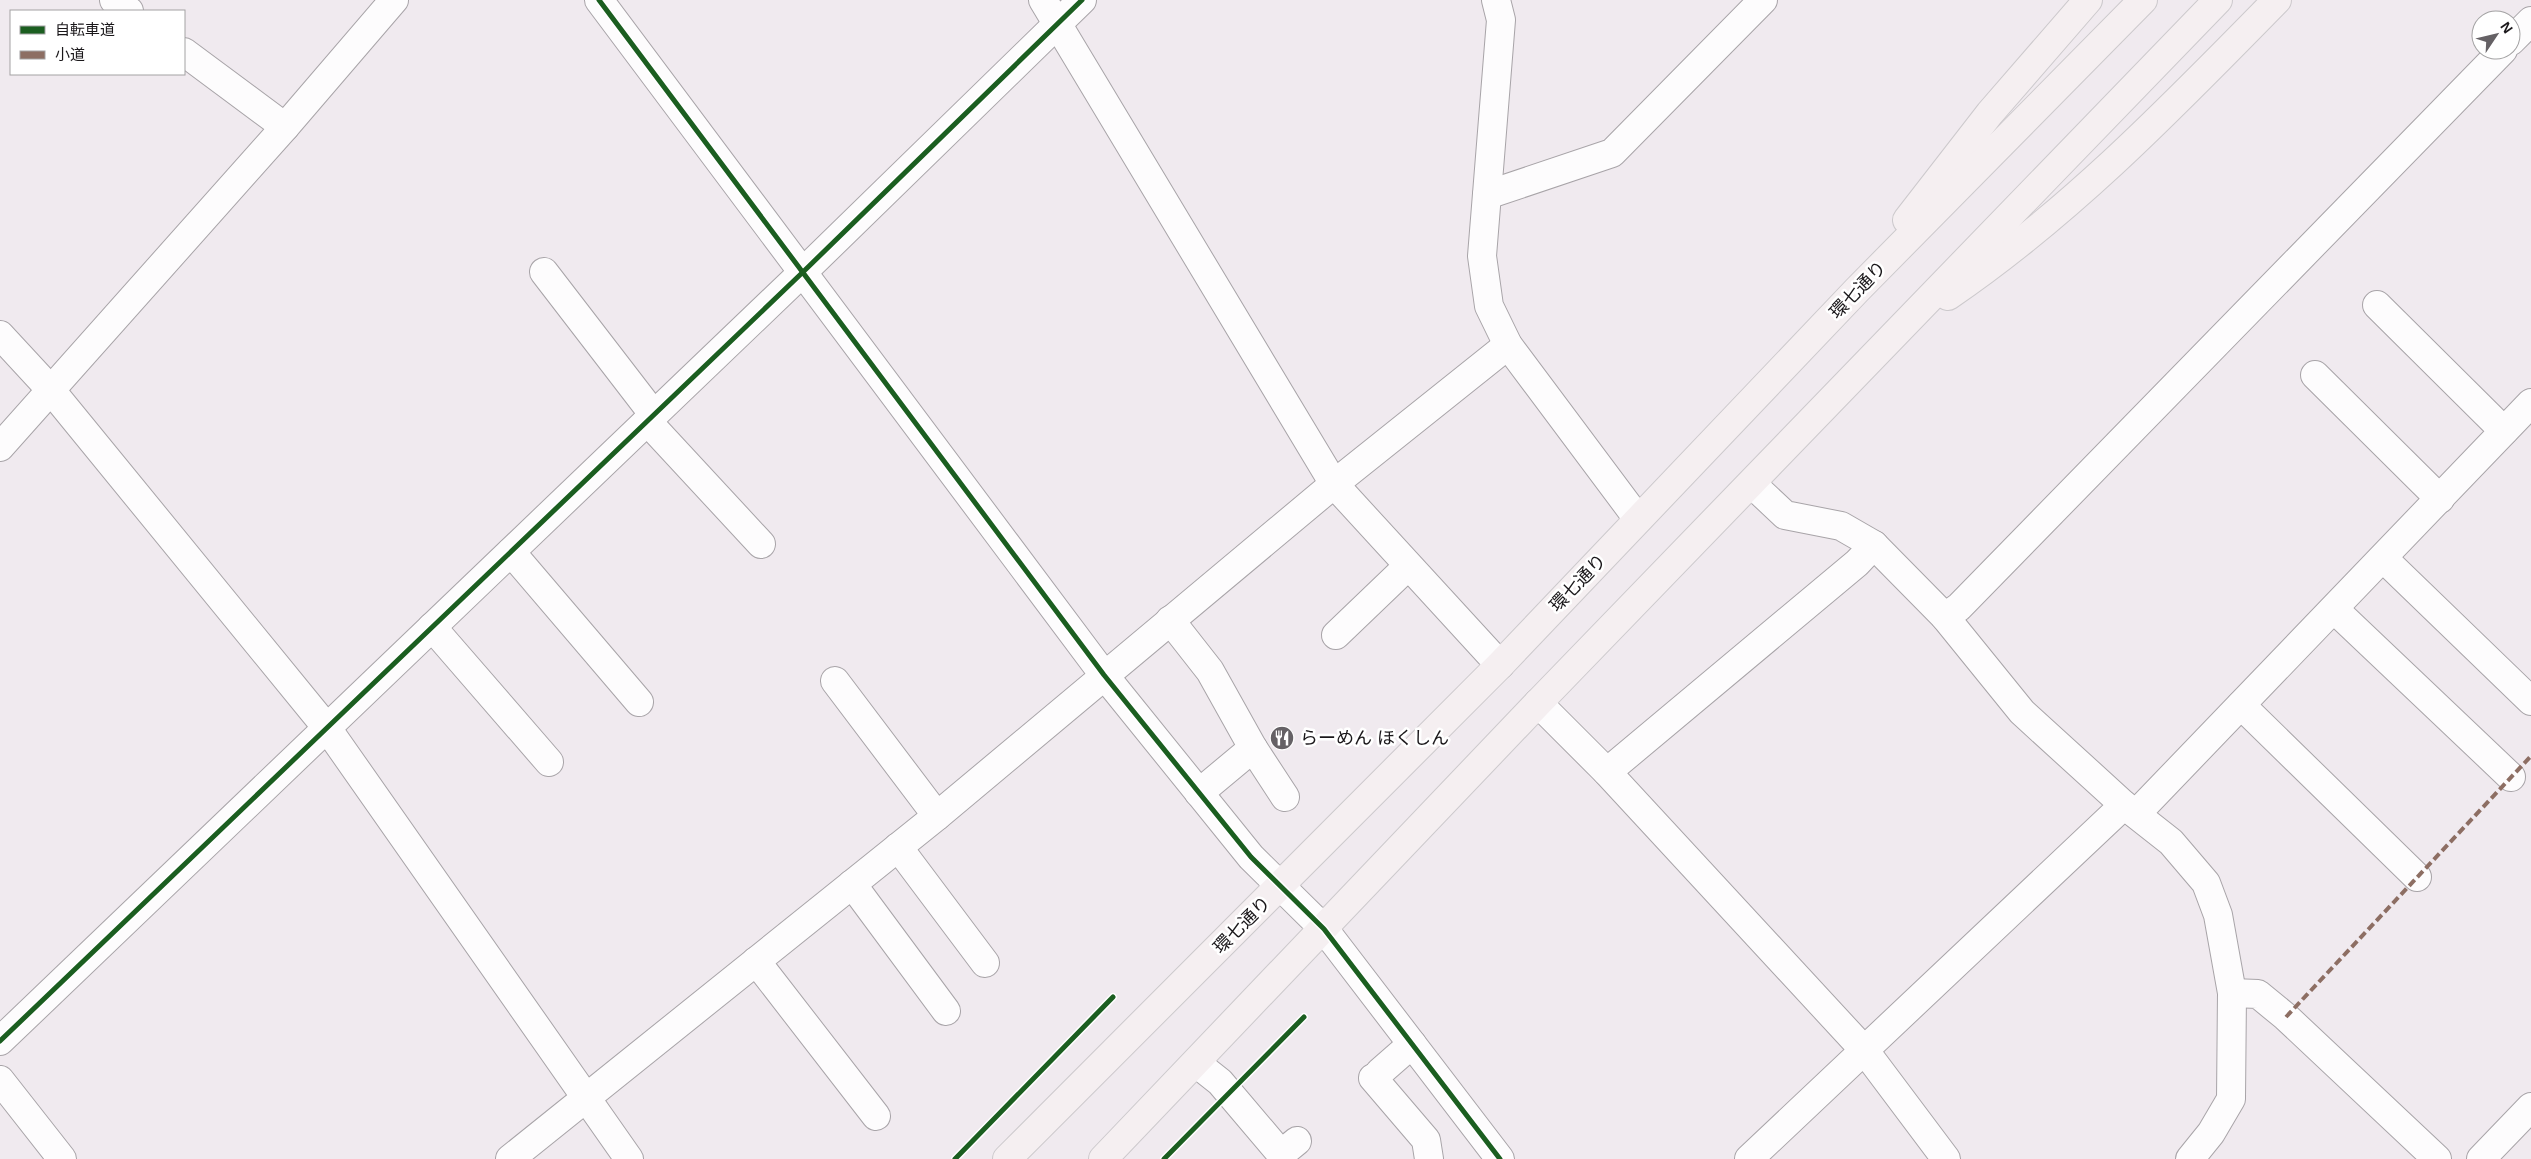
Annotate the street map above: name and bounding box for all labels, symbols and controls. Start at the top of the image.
legend [10,10,185,75]
north arrow [2471,10,2521,60]
text: N [2497,19,2516,36]
text: 自転車道 [55,21,115,38]
text: 小道 [55,46,85,63]
street label: 環七通り [1826,257,1890,323]
street label: 環七通り [1546,550,1610,616]
restaurant icon: らーめん ほくしん [1269,725,1295,751]
place label: らーめん ほくしん [1300,728,1449,748]
street label: 環七通り [1209,892,1275,958]

